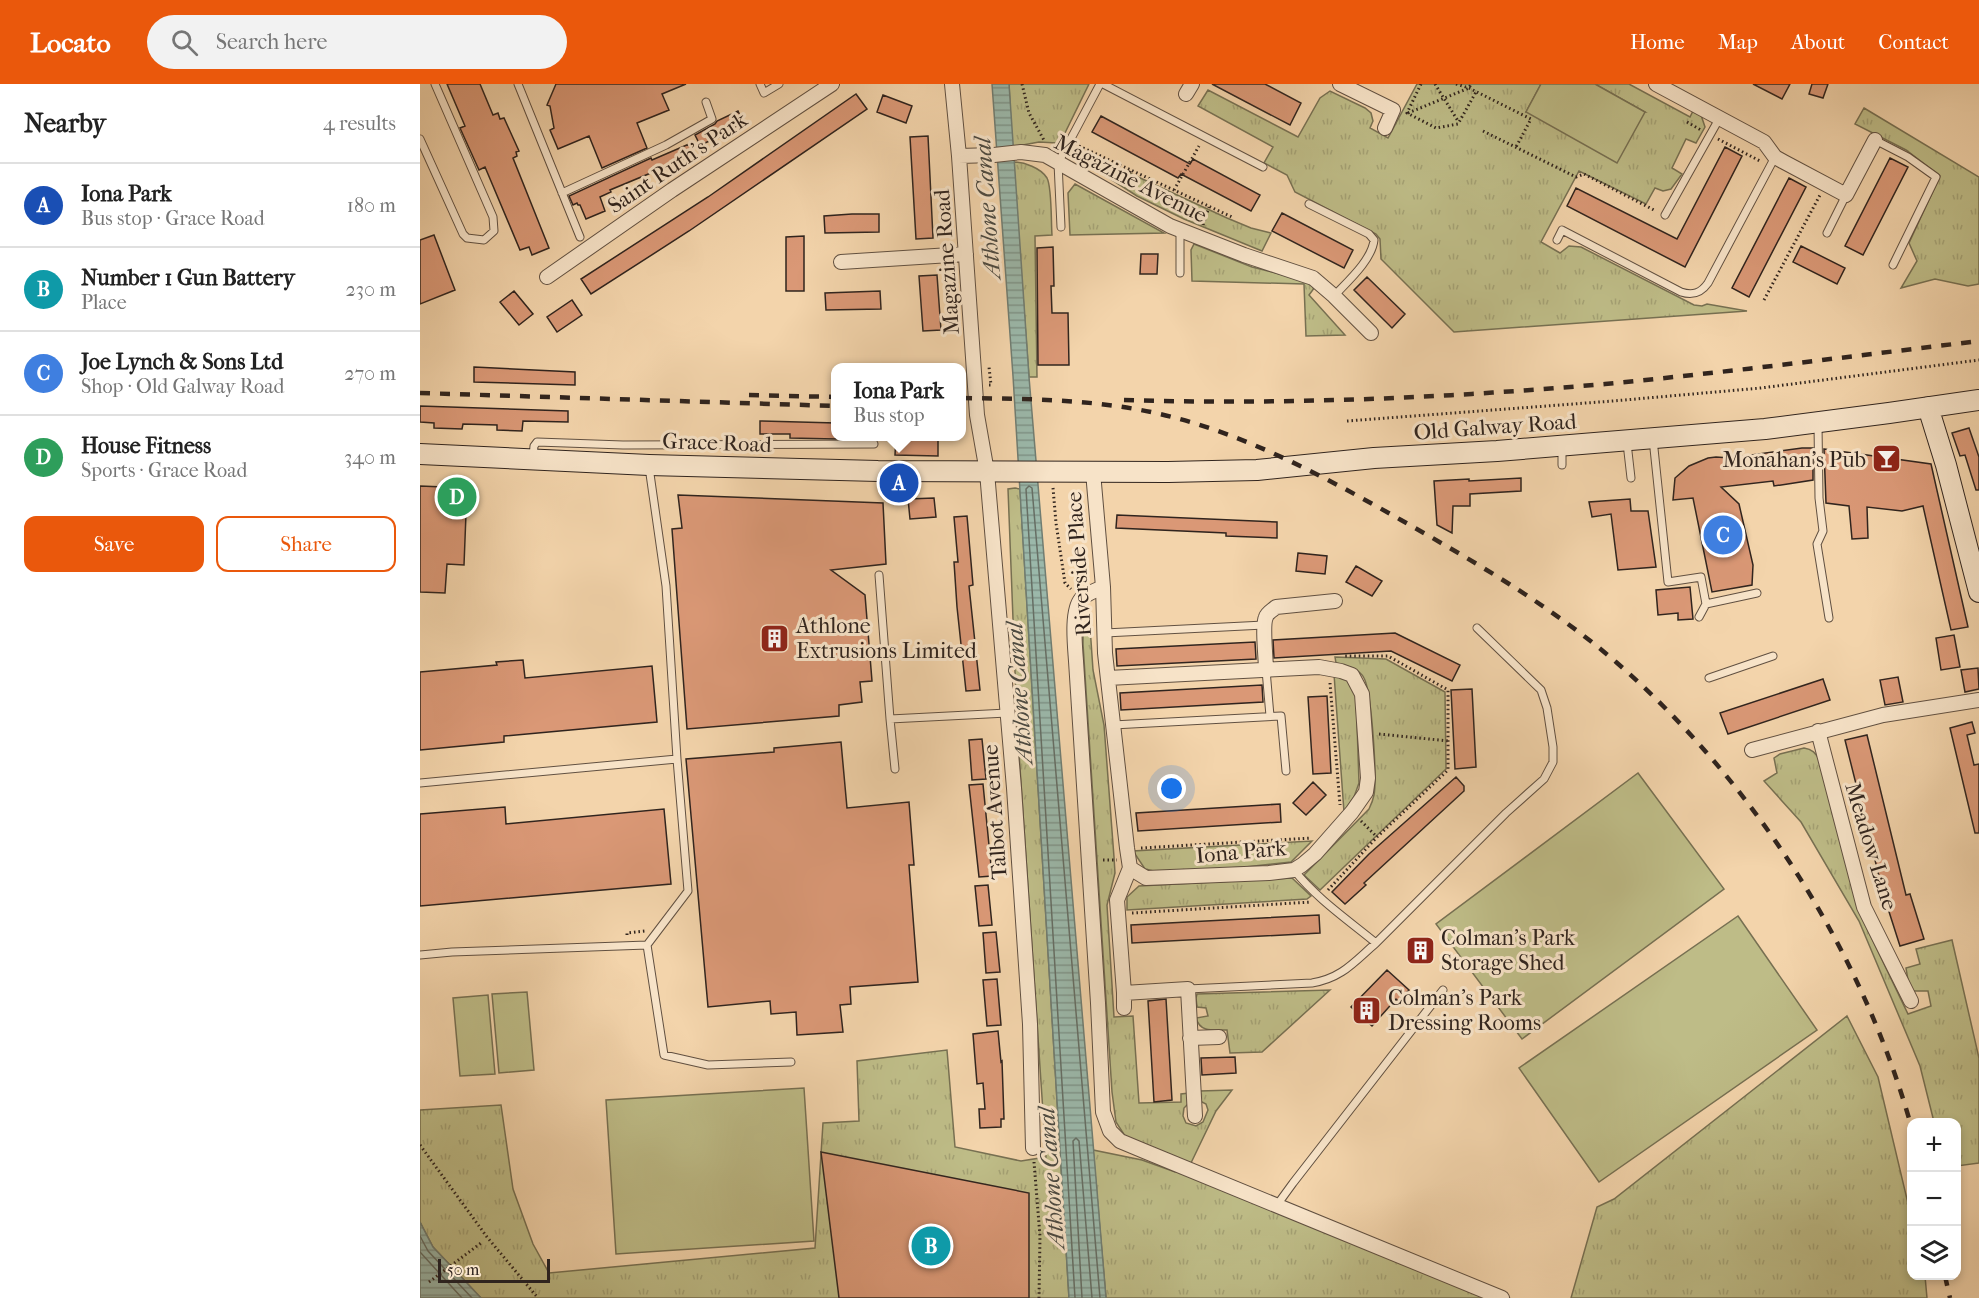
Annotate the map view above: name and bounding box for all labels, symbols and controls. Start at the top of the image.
search box [147,15,567,69]
text: Locato [30,26,111,59]
icon: search [168,26,201,59]
text: Search here [216,29,327,55]
text: Home [1630,30,1685,54]
text: Map [1718,30,1758,54]
text: About [1791,30,1845,54]
text: Contact [1878,30,1949,54]
street label: Saint Ruth's Park [603,106,753,219]
text: Nearby [24,108,106,139]
text: 4 results [323,112,396,135]
street label: Magazine Avenue [1050,129,1211,229]
water label: Athlone Canal [968,133,1006,283]
text: Iona Park [81,181,172,207]
street label: Magazine Road [929,187,965,336]
text: A [37,194,50,217]
text: 180 m [347,194,396,217]
text: Bus stop · Grace Road [81,207,265,230]
text: Number 1 Gun Battery [81,265,295,291]
text: B [37,278,50,301]
text: 230 m [346,278,396,301]
text: Place [81,291,127,314]
text: Joe Lynch & Sons Ltd [81,349,283,375]
text: C [37,362,50,385]
text: 270 m [344,362,396,385]
popup [831,363,966,441]
text: Shop · Old Galway Road [81,375,284,398]
text: Iona Park [853,378,944,404]
text: Bus stop [853,404,925,427]
street label: Old Galway Road [1413,408,1578,446]
street label: Grace Road [662,428,773,458]
text: House Fitness [81,433,211,459]
bar icon: Monahan's Pub [1871,443,1903,475]
text: D [36,446,51,469]
text: 340 m [344,446,396,469]
place label: Monahan's Pub [1722,447,1866,473]
text: Sports · Grace Road [81,459,247,482]
pin: A [880,460,918,506]
pin: D [438,474,477,520]
street label: Riverside Place [1061,491,1097,637]
pin: C [1704,512,1742,558]
button: Save [24,516,204,572]
button: Share [216,516,396,572]
place label: Athlone Extrusions Limited [795,613,978,664]
water label: Athlone Canal [1000,618,1038,768]
building icon: Athlone Extrusions Limited [759,622,791,654]
street label: Talbot Avenue [977,743,1013,880]
your location [1157,774,1186,803]
street label: Meadow Lane [1839,779,1903,913]
street label: Iona Park [1195,835,1288,869]
place label: Colman's Park Storage Shed [1441,925,1576,976]
building icon: Colman's Park Storage Shed [1404,934,1436,966]
place label: Colman's Park Dressing Rooms [1388,985,1541,1036]
building icon: Colman's Park Dressing Rooms [1351,994,1383,1026]
water label: Athlone Canal [1032,1103,1070,1253]
map controls [1907,1118,1961,1280]
button: + [1907,1118,1961,1172]
button: − [1907,1172,1961,1226]
pin: B [912,1224,950,1268]
button: layers [1907,1226,1961,1280]
scale bar [438,1256,550,1284]
text: 50 m [447,1260,479,1279]

